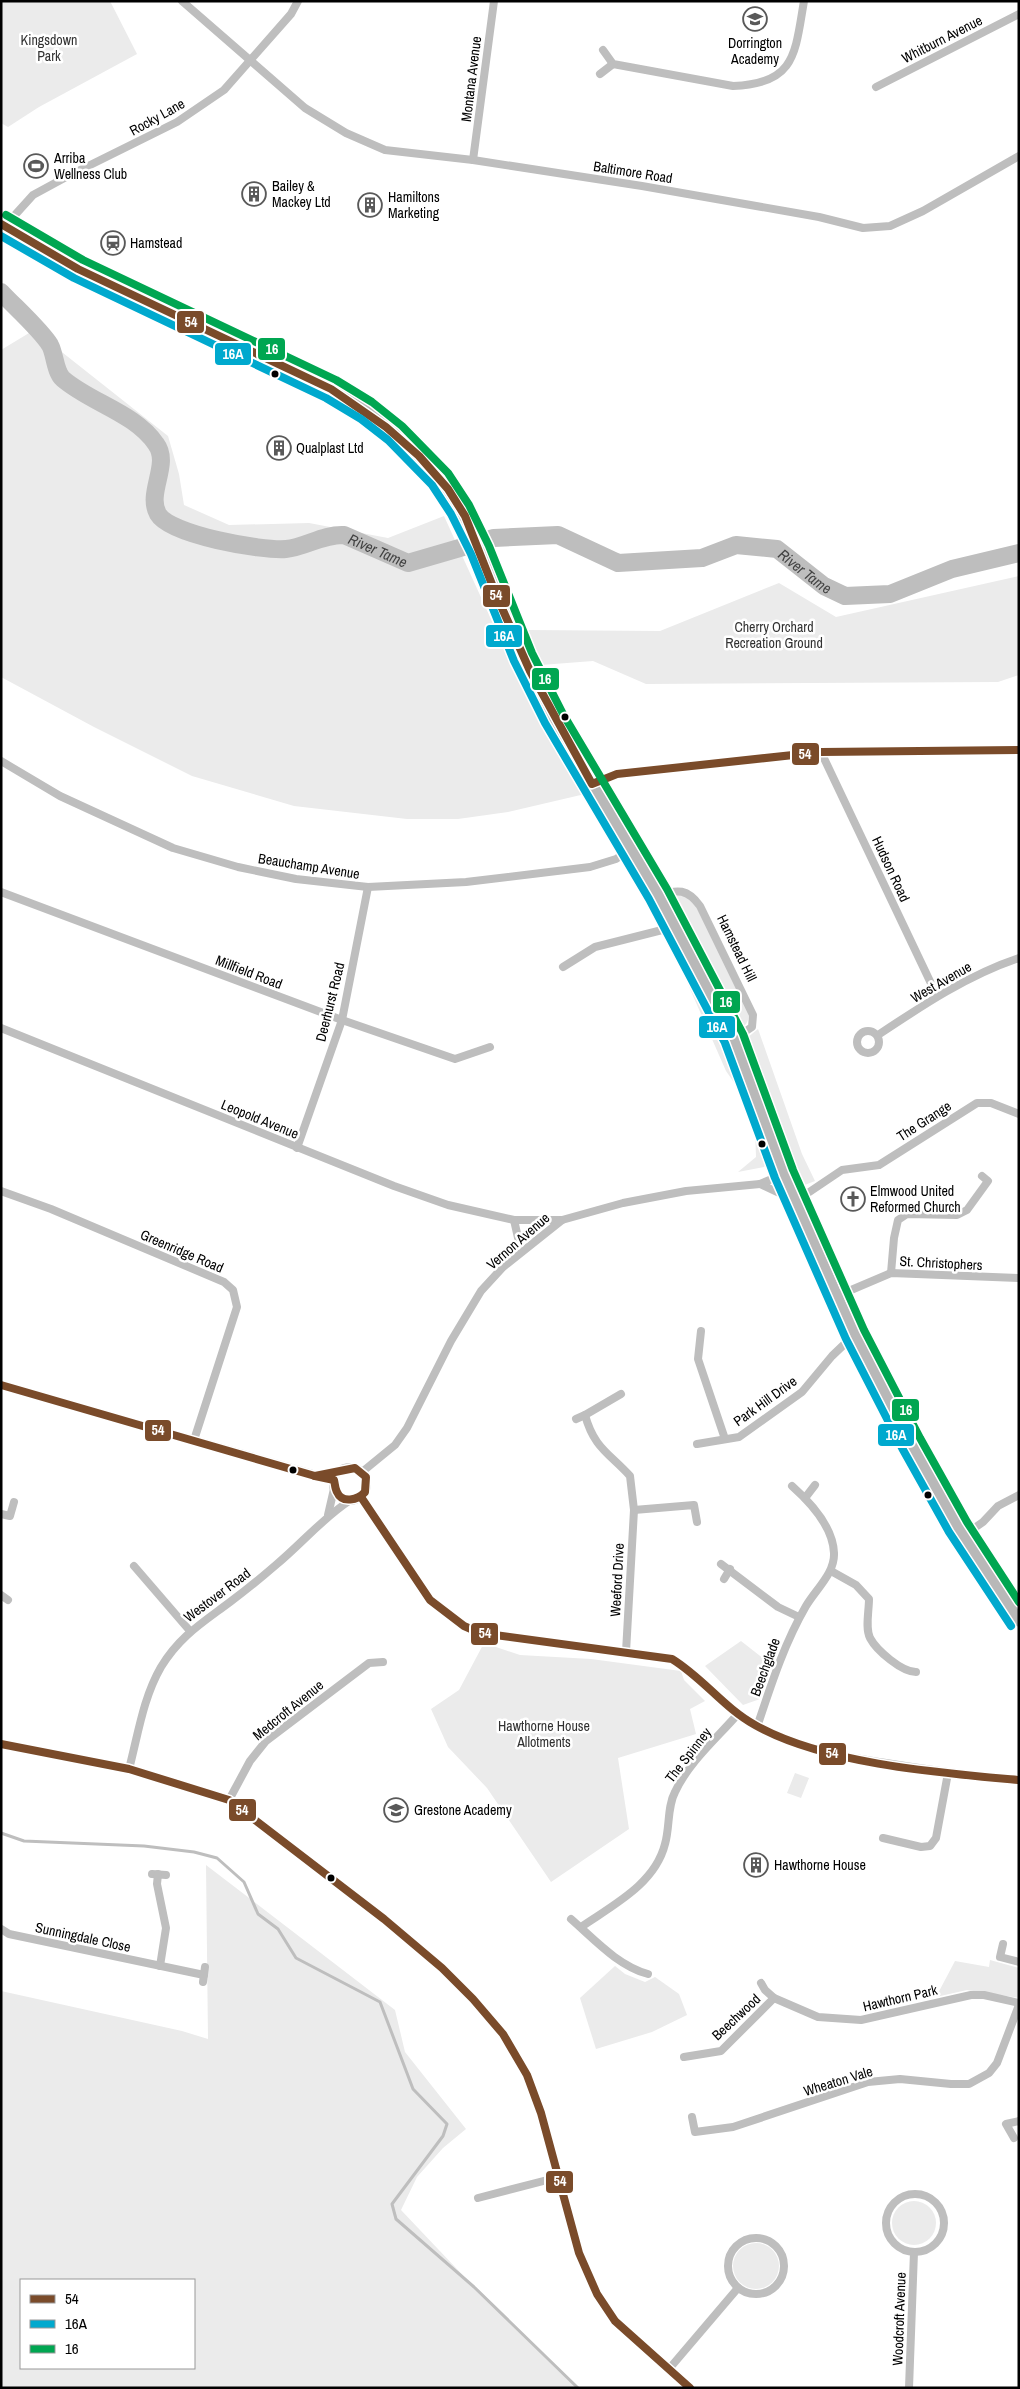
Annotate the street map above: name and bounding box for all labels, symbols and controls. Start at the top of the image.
school or university icon: Dorrington Academy [742,6,768,32]
street label: Whitburn Avenue [899,11,985,67]
park label: Kingsdown Park [21,31,77,65]
place label: Dorrington Academy [728,34,782,68]
street label: Montana Avenue [457,35,485,123]
street label: Rocky Lane [126,94,188,140]
place label: Arriba Wellness Club [53,149,127,183]
sports icon: Arriba Wellness Club [23,153,49,179]
street label: Baltimore Road [592,157,674,187]
place label: Bailey & Mackey Ltd [272,177,331,211]
building icon: Bailey & Mackey Ltd [241,181,267,207]
place label: Hamiltons Marketing [388,188,440,222]
building icon: Hamiltons Marketing [357,192,383,218]
station icon: Hamstead [100,230,126,256]
place label: Hamstead [130,234,182,252]
line badge: 54 [176,310,205,334]
text: 54 [185,313,198,331]
line badge: 16 [257,337,286,361]
text: 16 [266,340,278,358]
line badge: 16A [214,342,252,366]
text: 16A [222,345,244,363]
unlabelled marker [270,369,280,379]
building icon: Qualplast Ltd [266,435,292,461]
place label: Qualplast Ltd [296,439,364,457]
water label: River Tame [345,528,411,572]
water label: River Tame [774,544,835,599]
line badge: 54 [482,584,511,608]
text: 54 [490,586,503,604]
park label: Cherry Orchard Recreation Ground [725,618,823,652]
line badge: 16A [485,624,523,648]
text: 16A [493,627,515,645]
line badge: 16 [531,667,560,691]
text: 16 [539,670,551,688]
unlabelled marker [560,712,570,722]
line badge: 54 [791,742,820,766]
text: 54 [799,745,812,763]
street label: Hudson Road [868,833,914,905]
street label: Beauchamp Avenue [257,849,361,883]
street label: Hamstead Hill [713,912,761,984]
street label: Millfield Road [213,951,285,993]
street label: West Avenue [907,957,975,1007]
street label: Deerhurst Road [311,961,349,1043]
line badge: 16 [712,990,741,1014]
text: 16 [720,993,732,1011]
line badge: 16A [698,1015,736,1039]
text: 16A [706,1018,728,1036]
street label: Leopold Avenue [219,1095,301,1143]
street label: The Grange [893,1097,955,1145]
unlabelled marker [757,1139,767,1149]
place label: Elmwood United Reformed Church [870,1182,961,1216]
church icon: Elmwood United Reformed Church [840,1186,866,1212]
street label: Vernon Avenue [483,1209,553,1273]
street label: Greenridge Road [138,1225,226,1277]
street label: St. Christophers [899,1252,983,1274]
street label: Park Hill Drive [730,1372,800,1430]
line badge: 16 [891,1398,920,1422]
text: 16 [900,1401,912,1419]
line badge: 54 [144,1419,172,1442]
text: 54 [152,1421,165,1439]
line badge: 16A [877,1423,915,1447]
text: 16A [885,1426,907,1444]
unlabelled marker [288,1465,298,1475]
unlabelled marker [923,1490,933,1500]
street label: Weeford Drive [606,1543,628,1617]
street label: Westover Road [180,1564,254,1626]
line badge: 54 [470,1622,499,1646]
text: 54 [479,1624,492,1642]
street label: Beechglade [746,1635,784,1699]
street label: Medcroft Avenue [249,1676,327,1744]
park label: Hawthorne House Allotments [498,1717,590,1751]
street label: The Spinney [661,1724,715,1786]
line badge: 54 [818,1742,847,1766]
text: 54 [826,1744,839,1762]
school or university icon: Grestone Academy [383,1797,409,1823]
line badge: 54 [228,1798,257,1822]
text: 54 [236,1801,249,1819]
place label: Grestone Academy [414,1801,512,1819]
building icon: Hawthorne House [743,1852,769,1878]
place label: Hawthorne House [774,1856,866,1874]
unlabelled marker [326,1873,336,1883]
street label: Sunningdale Close [34,1918,132,1956]
street label: Hawthorn Park [861,1981,939,2015]
street label: Beechwood [708,1990,764,2044]
street label: Wheaton Vale [801,2062,875,2100]
line badge: 54 [545,2170,574,2194]
text: 54 [554,2172,567,2190]
street label: Woodcroft Avenue [888,2272,910,2366]
legend [20,2279,195,2369]
text: 54 [65,2288,79,2309]
text: 16A [65,2313,88,2334]
text: 16 [65,2338,79,2359]

